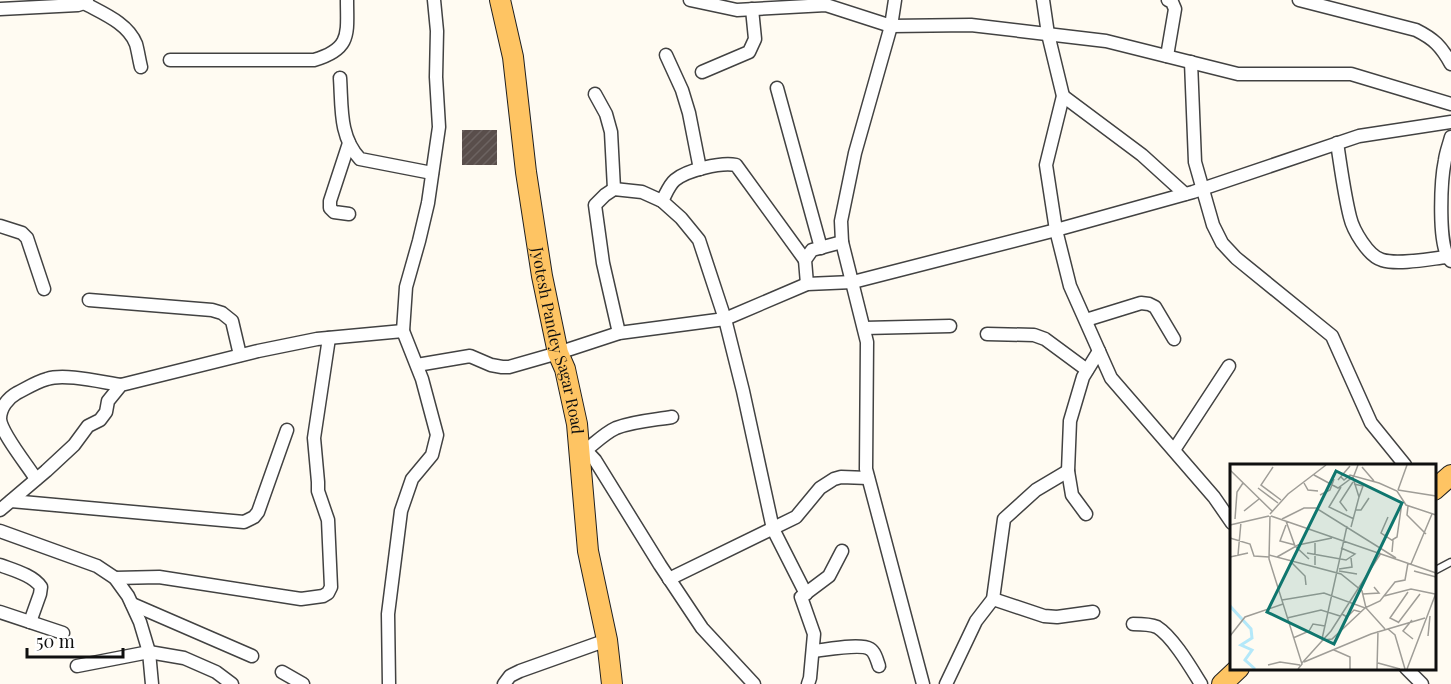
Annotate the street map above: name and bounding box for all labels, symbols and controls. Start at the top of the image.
street label: Jyotesh Pandey Sagar Road [528,244,589,435]
inset map [1230,464,1436,669]
scale bar [27,621,123,659]
text: 50 m [36,629,75,653]

